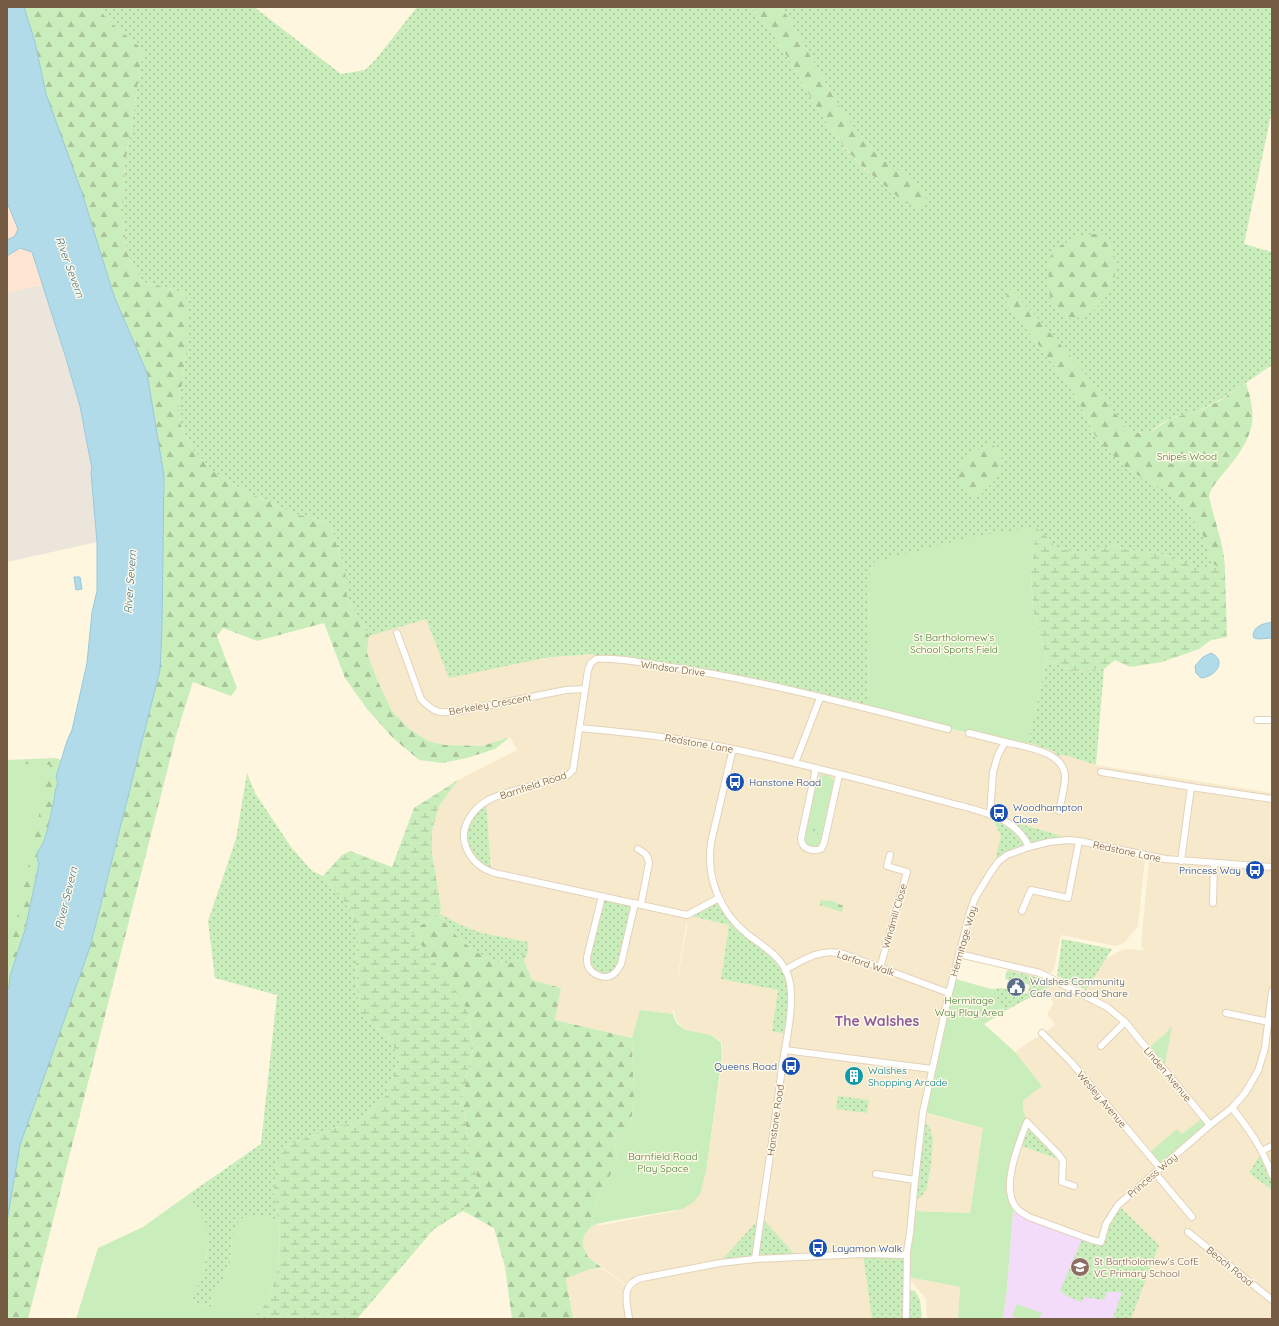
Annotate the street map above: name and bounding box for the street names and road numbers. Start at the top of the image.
street label: Windsor Drive [640,658,706,680]
street label: Berkeley Crescent [448,691,533,718]
street label: Redstone Lane [664,731,735,756]
street label: Barnfield Road [498,769,568,802]
street label: Redstone Lane [1092,838,1163,865]
street label: Windmill Close [879,882,910,950]
street label: Hermitage Way [947,904,980,978]
street label: Larford Walk [835,948,896,979]
street label: Linden Avenue [1141,1044,1195,1105]
street label: Wesley Avenue [1074,1068,1129,1131]
street label: Hanstone Road [764,1083,787,1157]
street label: Princess Way [1125,1150,1180,1201]
street label: Beach Road [1204,1244,1256,1289]

